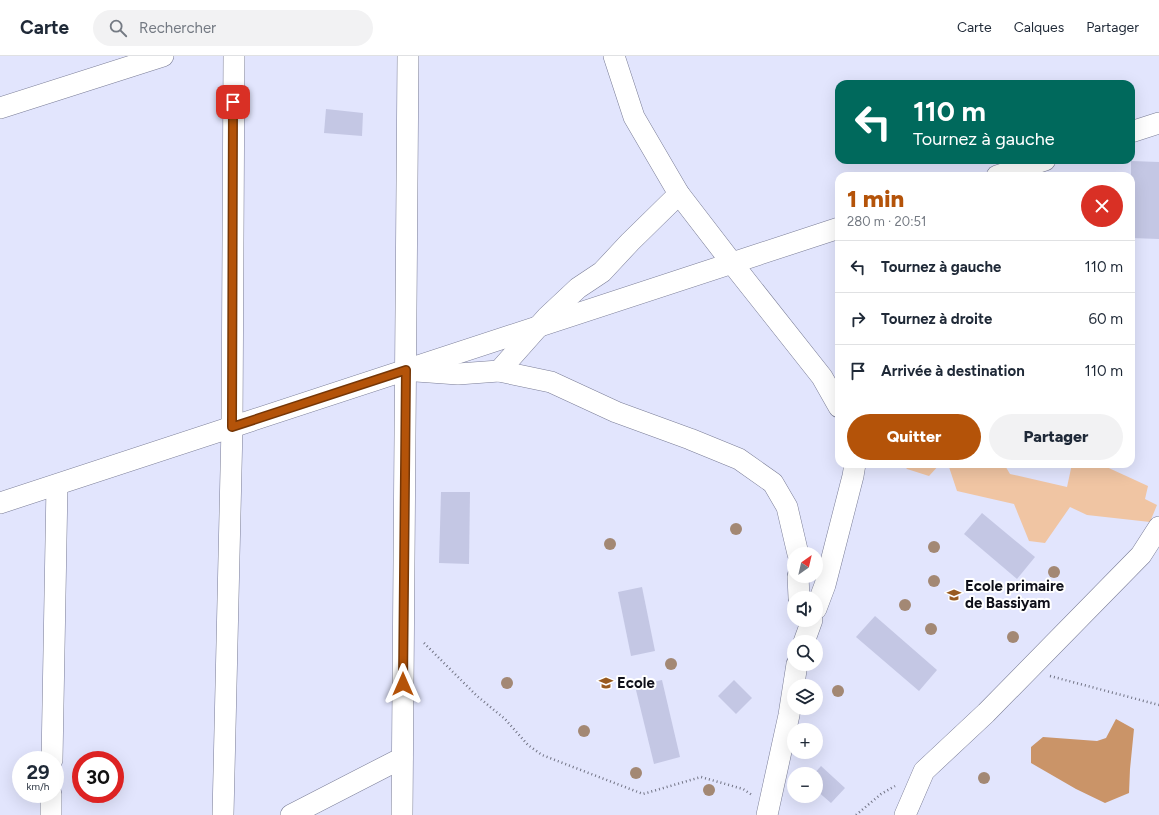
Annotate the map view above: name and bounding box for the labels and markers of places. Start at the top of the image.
pin [216,85,250,119]
place label: Ecole primaire de Bassiyam [965,577,1065,612]
school or university icon: Ecole primaire de Bassiyam [946,587,962,603]
place label: Ecole [617,674,655,692]
school or university icon: Ecole [598,675,614,691]

